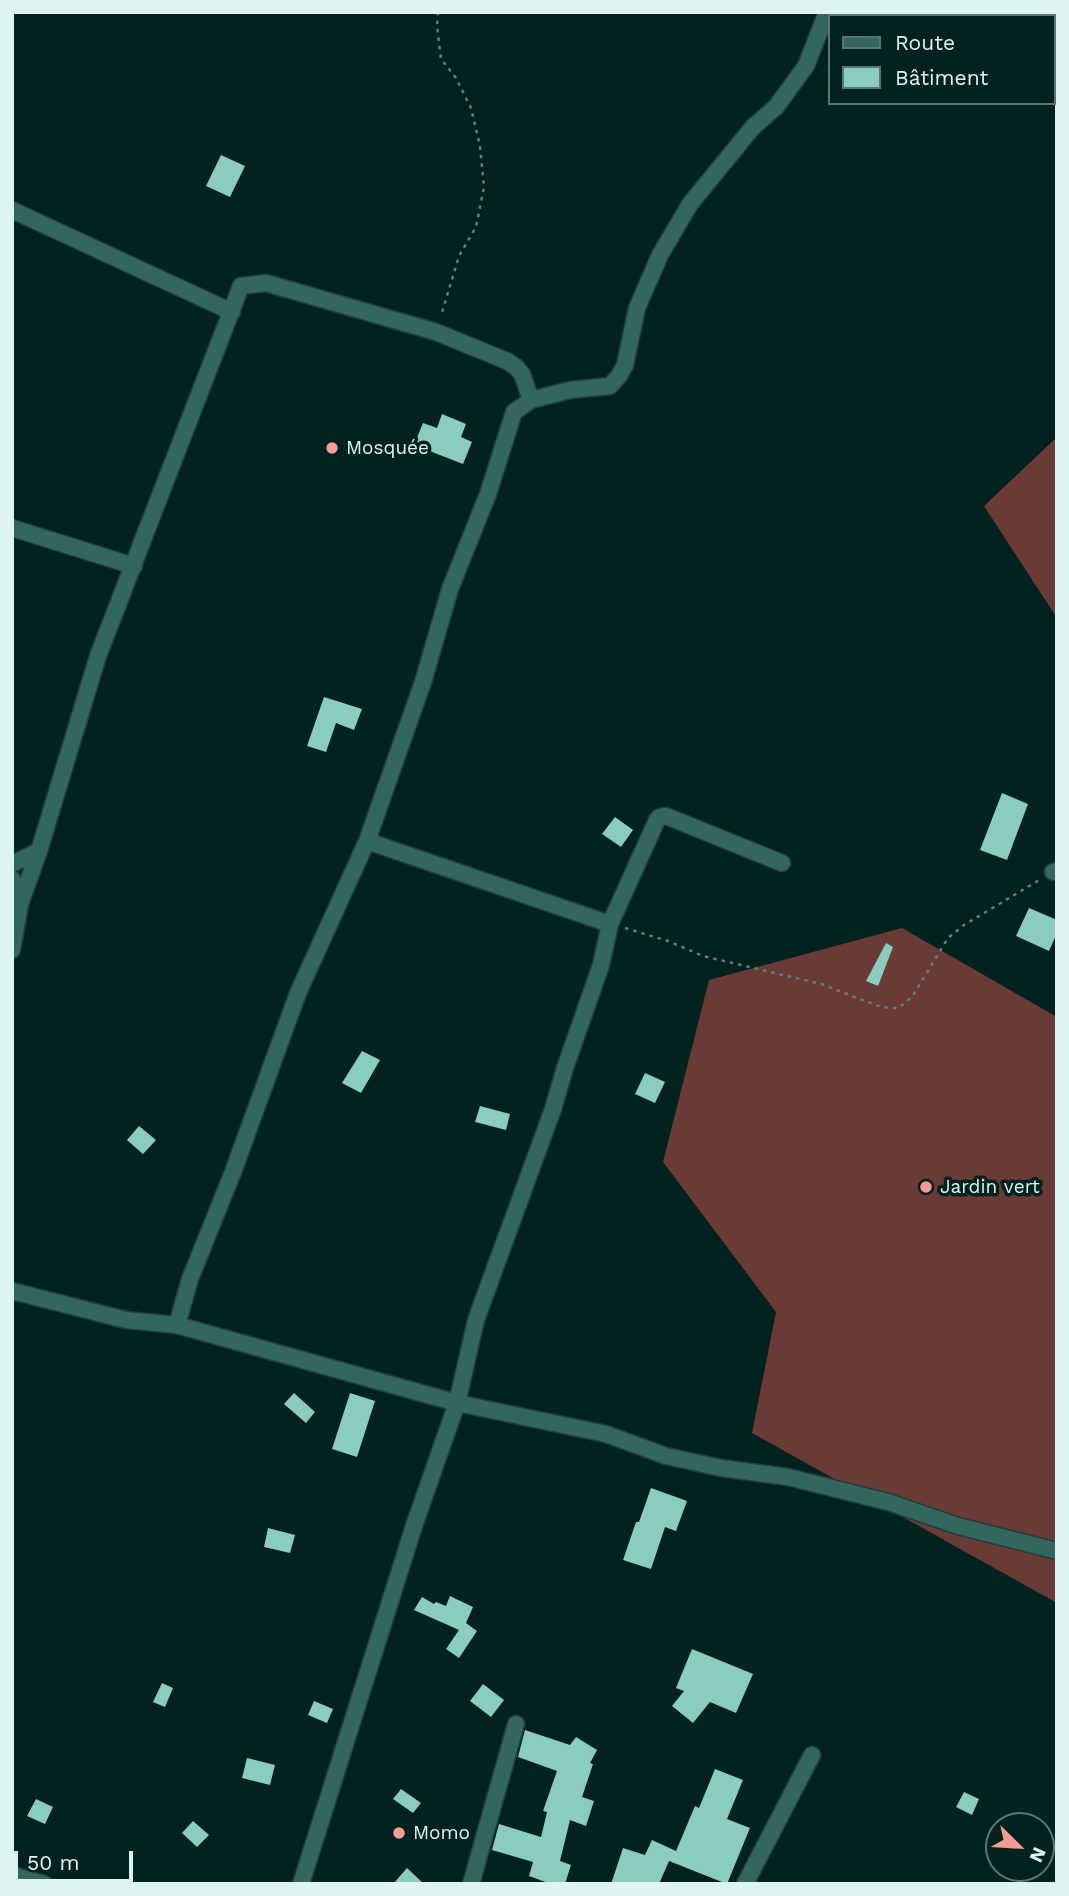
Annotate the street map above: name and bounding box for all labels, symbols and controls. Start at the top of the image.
legend [828,14,1055,105]
text: Route [895,30,955,55]
text: Bâtiment [895,65,988,90]
place label: Mosquée [346,437,429,459]
marker: Mosquée [324,440,340,456]
place label: Jardin vert [940,1176,1040,1198]
marker: Jardin vert [918,1179,934,1195]
north arrow [985,1812,1055,1882]
place label: Momo [413,1822,470,1844]
marker: Momo [391,1825,407,1841]
scale bar [18,1836,136,1880]
text: N [1024,1844,1051,1866]
text: 50 m [27,1850,79,1875]

